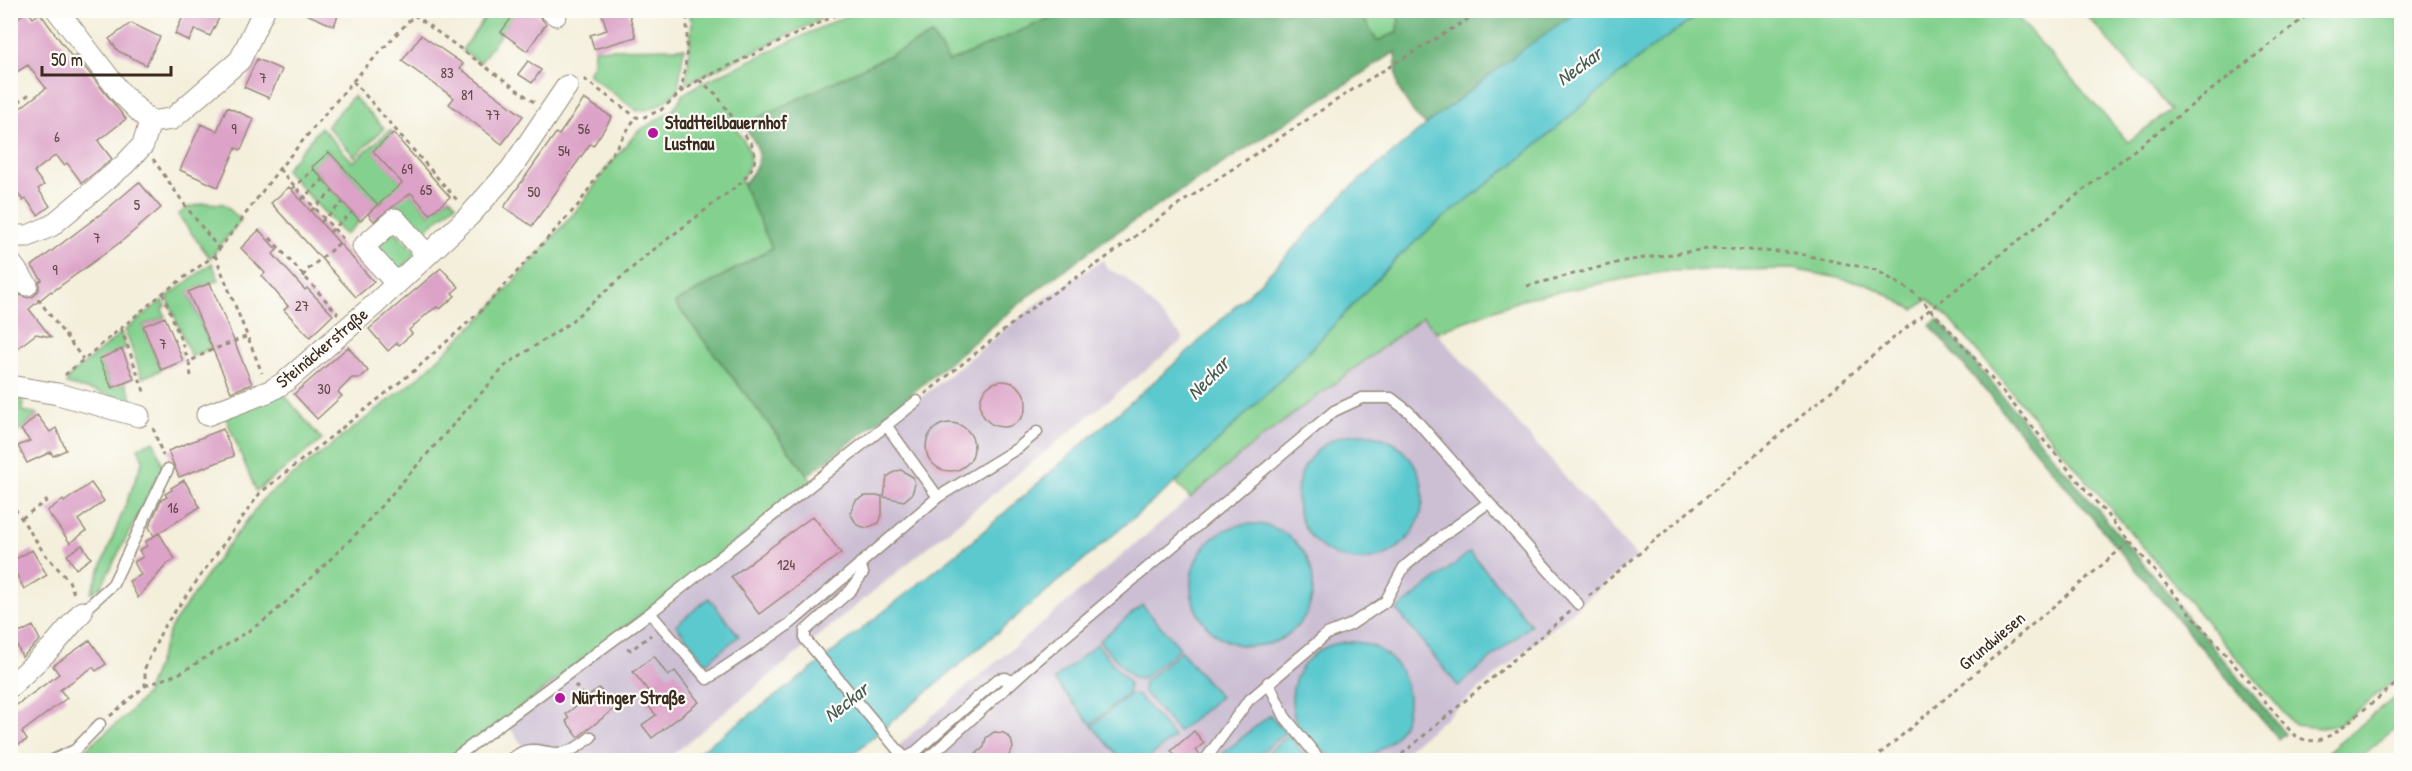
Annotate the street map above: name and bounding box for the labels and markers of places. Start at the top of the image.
place label: Stadtteilbauernhof Lustnau [665,110,788,156]
marker: Stadtteilbauernhof Lustnau [646,126,660,140]
place label: Nürtinger Straße [572,685,686,711]
marker: Nürtinger Straße [553,691,567,705]

